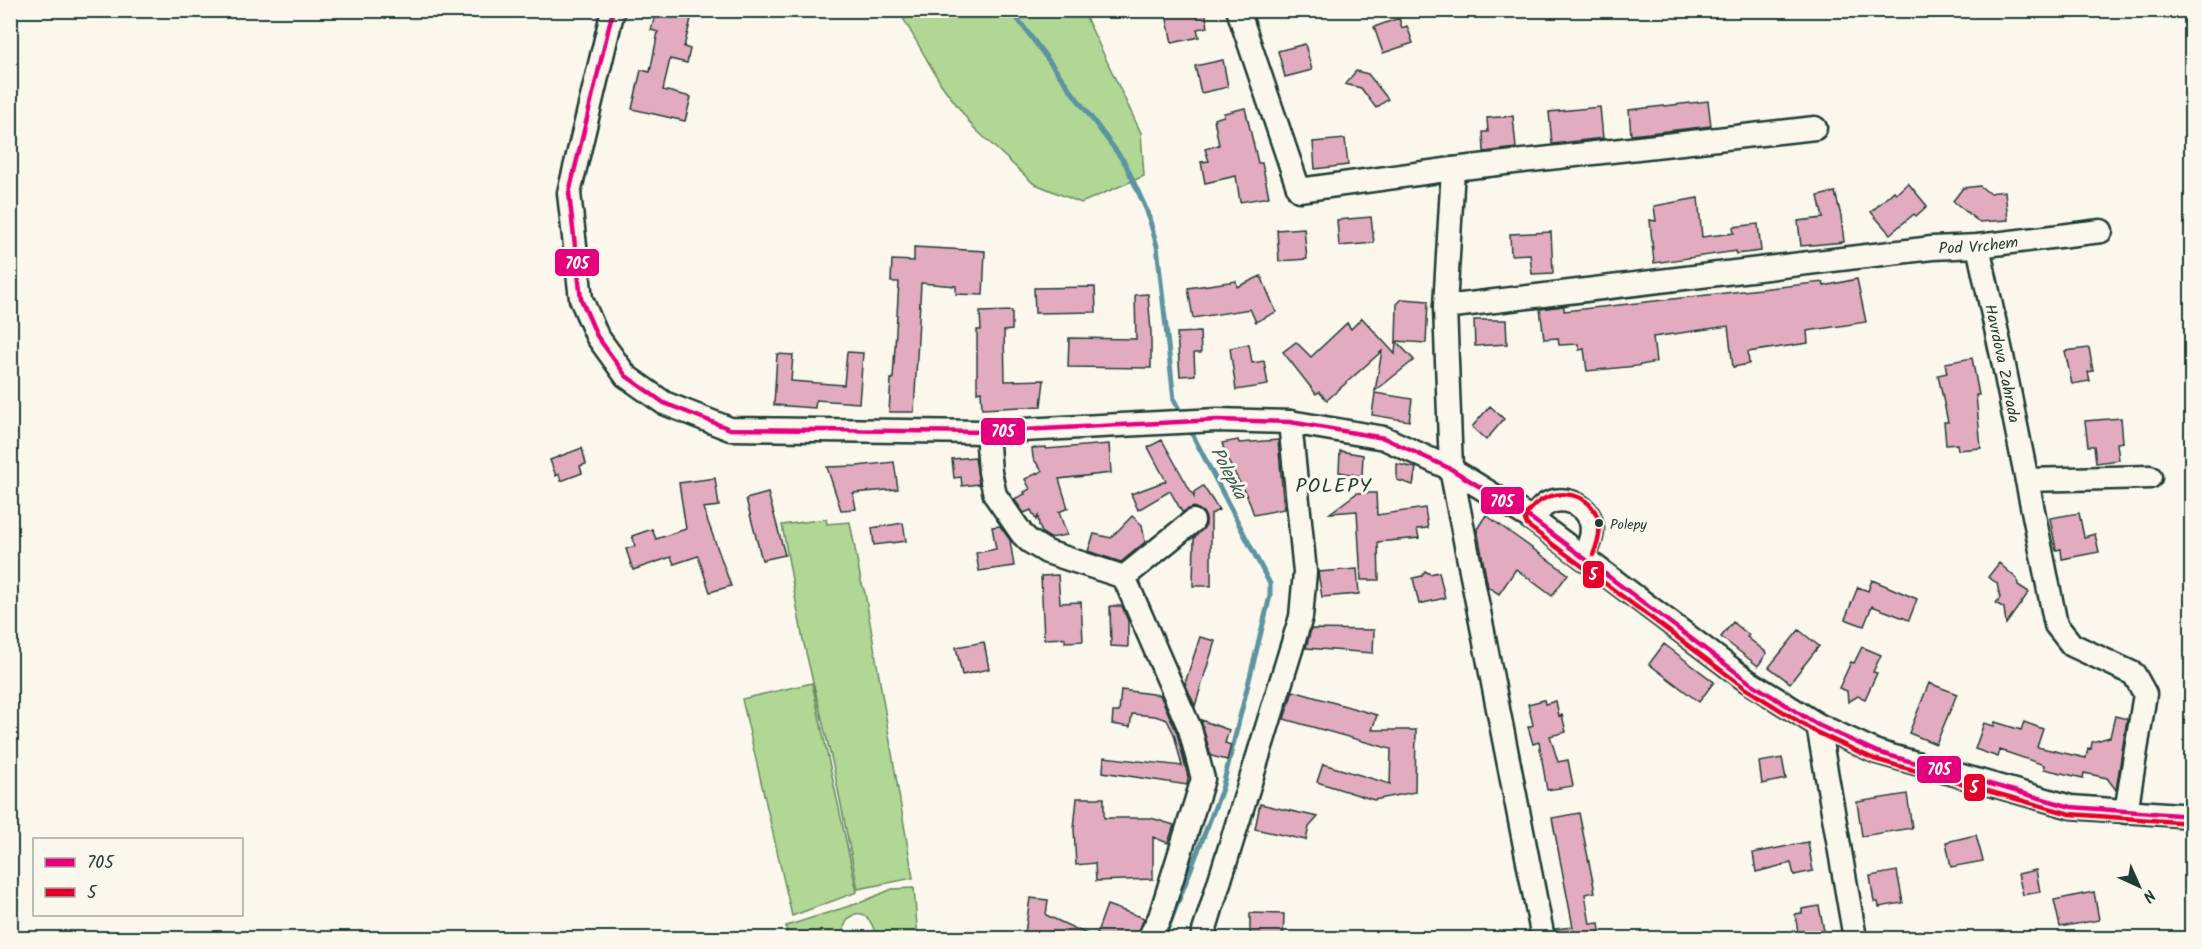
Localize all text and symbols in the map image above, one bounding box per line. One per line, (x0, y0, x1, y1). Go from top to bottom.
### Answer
street label: Pod Vrchem (1938, 230, 2020, 262)
line badge: 705 (554, 248, 600, 277)
text: 705 (565, 252, 591, 277)
street label: Havrdova Zahrada (1977, 302, 2026, 425)
line badge: 705 (980, 417, 1026, 446)
text: 705 (991, 420, 1017, 445)
water label: Polepka (1202, 442, 1254, 507)
district label: POLEPY (1295, 471, 1373, 503)
line badge: 705 (1480, 486, 1525, 515)
text: 705 (1490, 490, 1516, 515)
place label: Polepy (1610, 514, 1647, 536)
marker: Polepy (1593, 517, 1605, 529)
line badge: 5 (1582, 560, 1605, 589)
text: 5 (1588, 563, 1599, 588)
line badge: 705 (1916, 755, 1962, 784)
text: 705 (1927, 758, 1953, 783)
line badge: 5 (1963, 773, 1986, 802)
text: 5 (1969, 776, 1980, 801)
legend (33, 838, 243, 916)
text: 705 (87, 849, 115, 878)
north arrow (2109, 856, 2169, 916)
text: 5 (87, 879, 98, 908)
text: N (2136, 883, 2161, 908)

